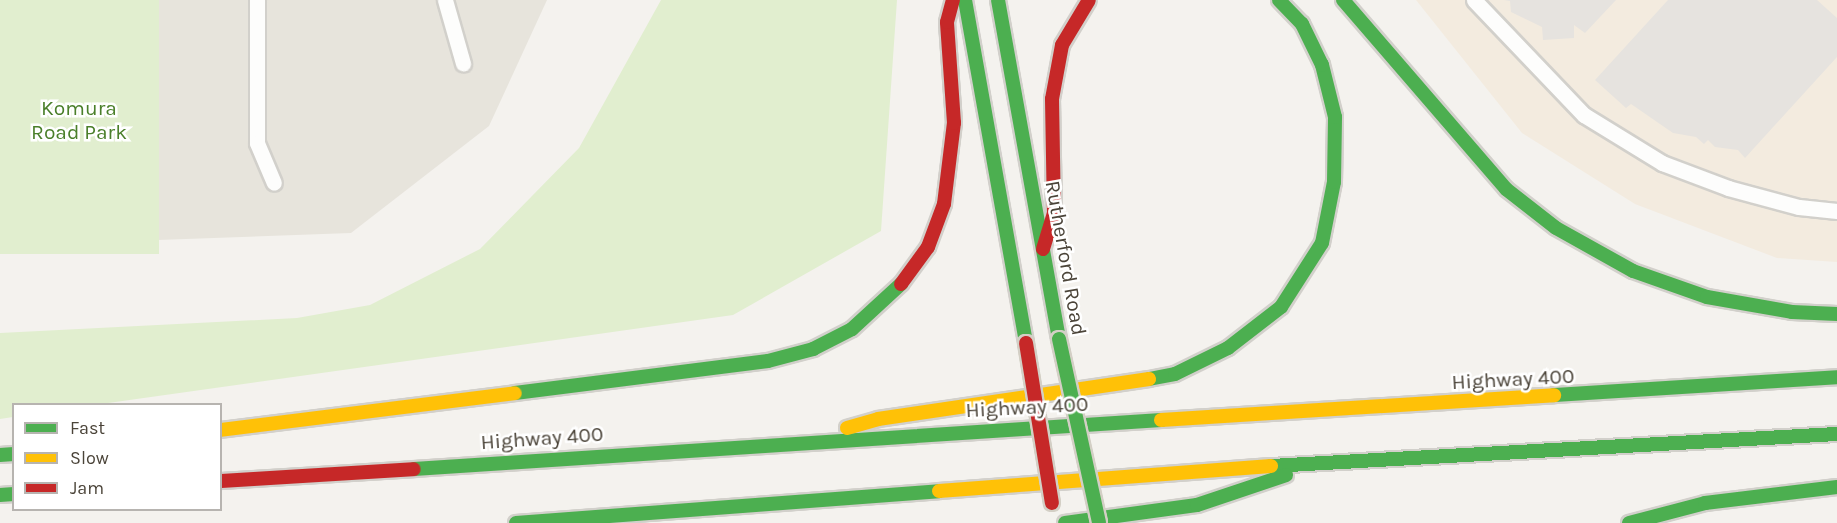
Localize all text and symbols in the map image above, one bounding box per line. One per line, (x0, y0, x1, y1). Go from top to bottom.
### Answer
park label: Komura Road Park (31, 95, 127, 145)
street label: Rutherford Road (1040, 179, 1092, 337)
street label: Highway 400 (1451, 363, 1575, 395)
street label: Highway 400 (965, 391, 1089, 423)
legend (12, 403, 222, 511)
text: Fast (70, 417, 105, 439)
street label: Highway 400 (480, 421, 604, 455)
text: Slow (70, 447, 109, 469)
text: Jam (70, 477, 104, 499)

